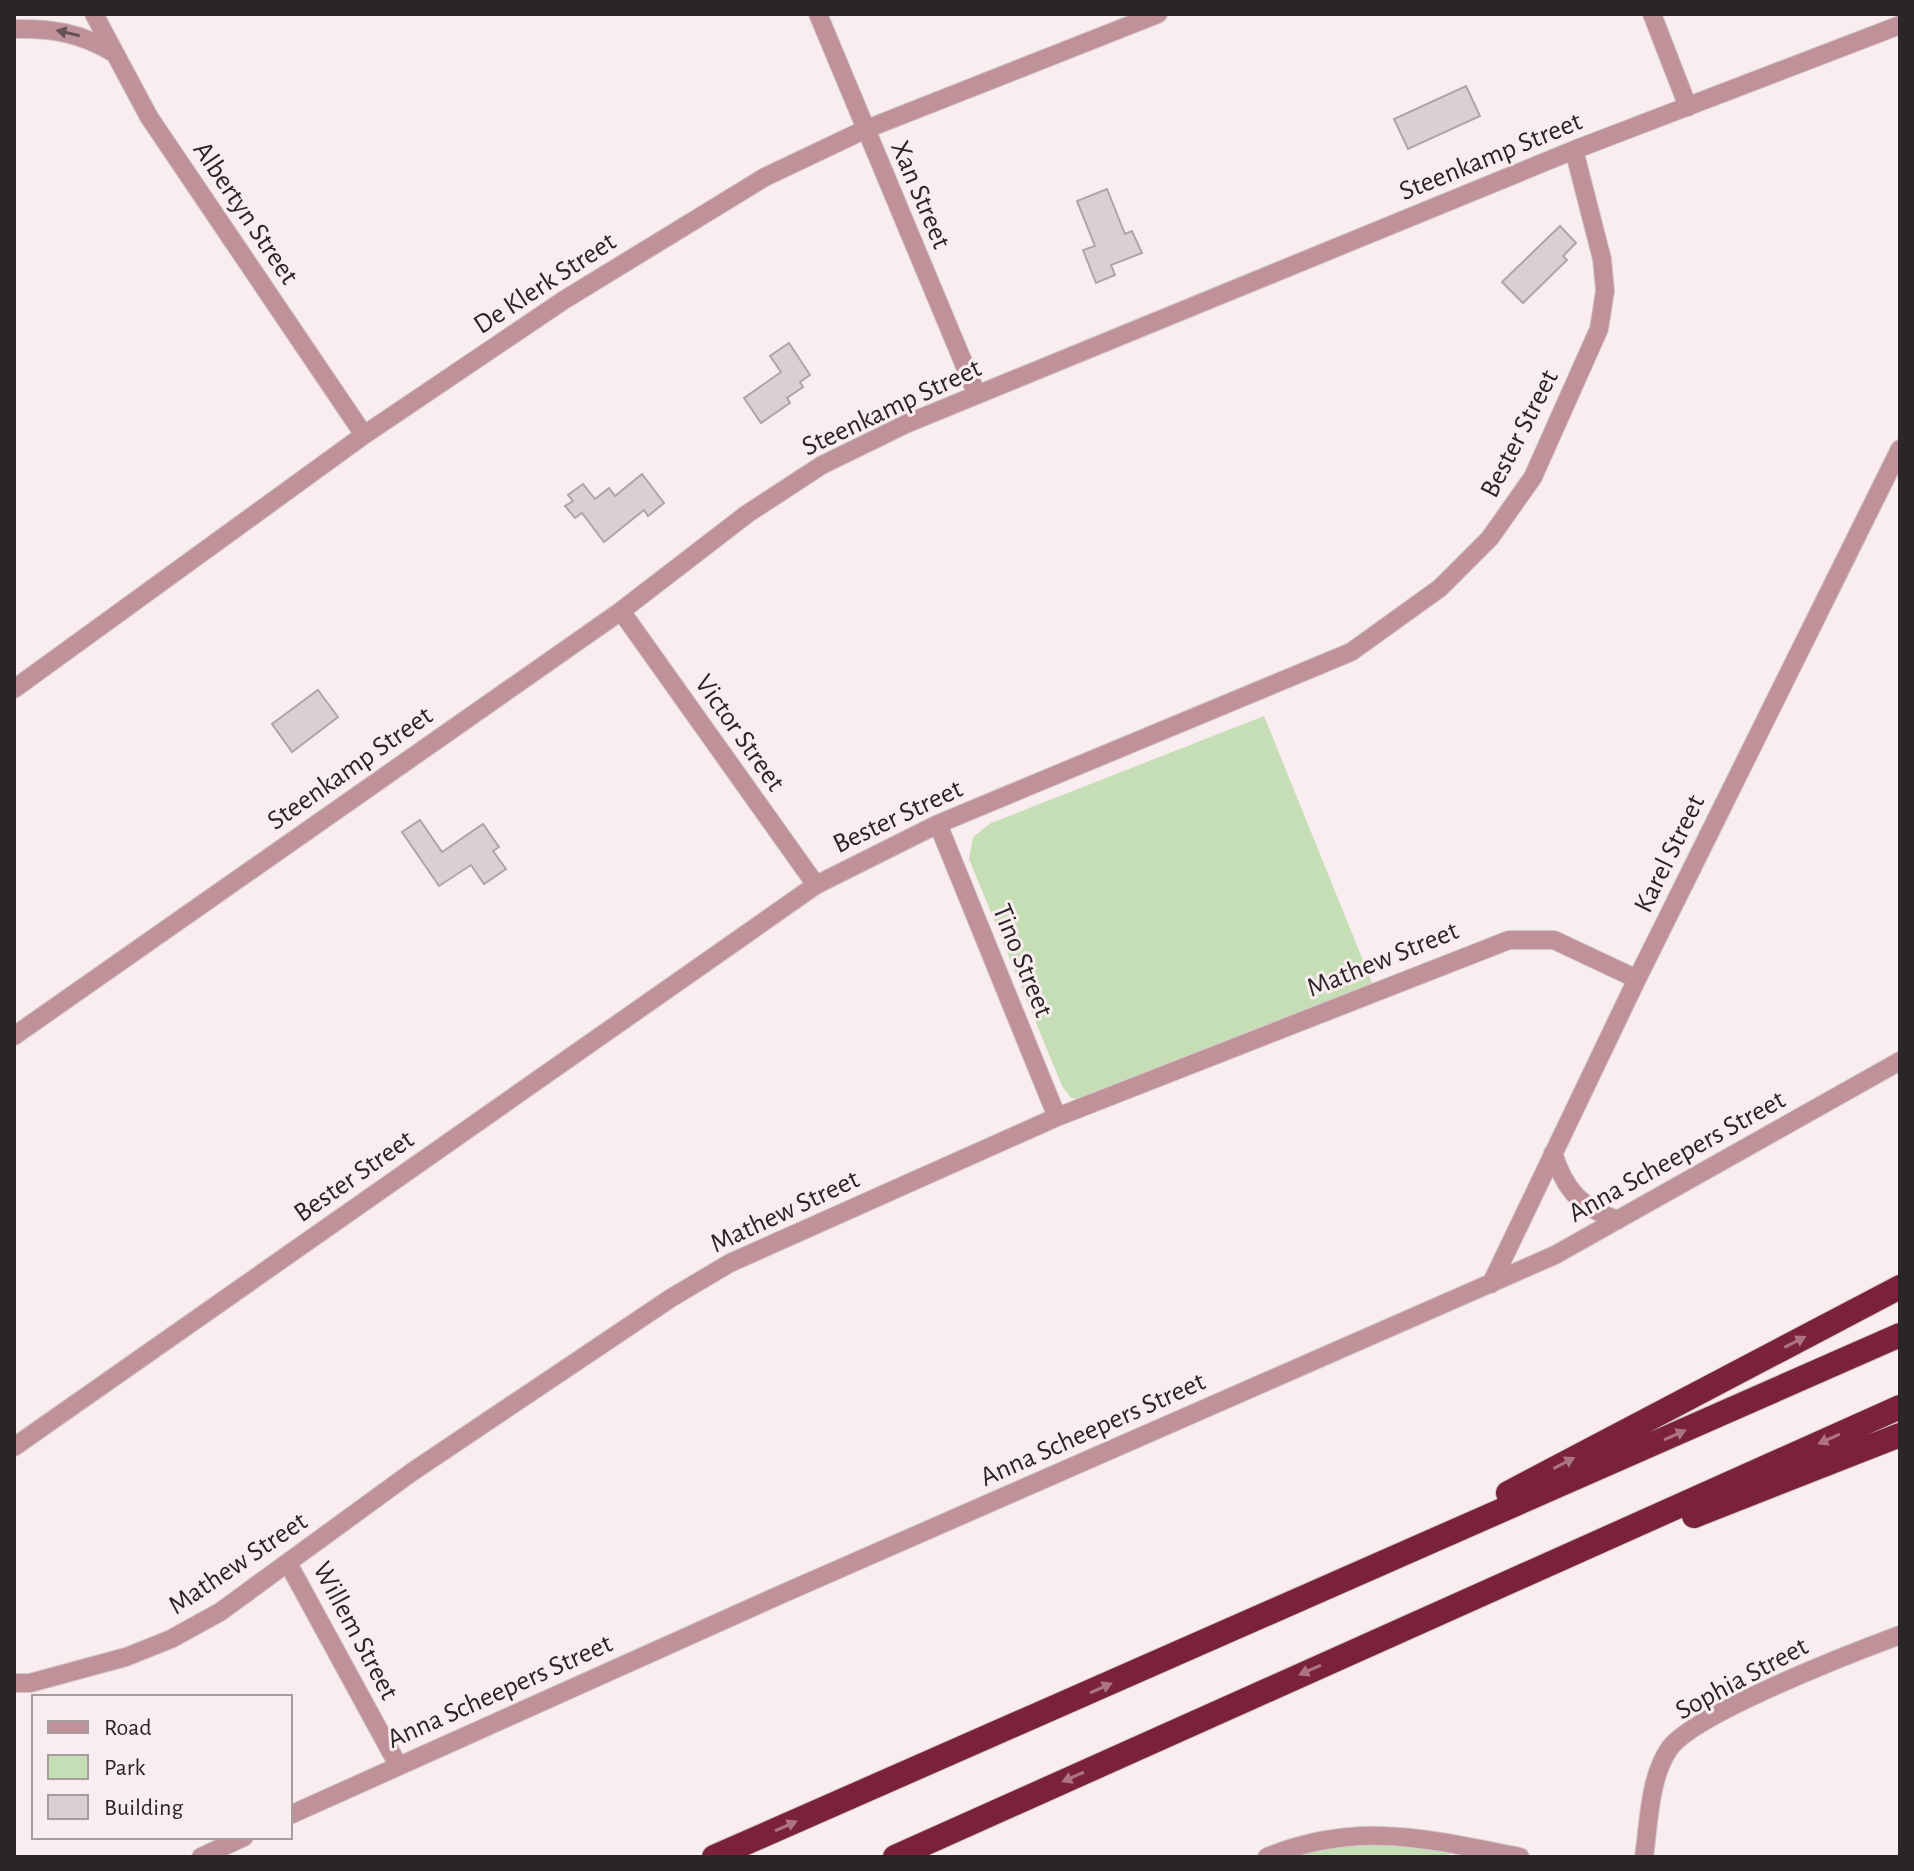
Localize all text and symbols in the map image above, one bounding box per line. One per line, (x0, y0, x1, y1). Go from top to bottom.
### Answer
one-way arrow (55, 26, 80, 39)
street label: Steenkamp Street (1396, 108, 1586, 206)
street label: Albertyn Street (188, 137, 303, 290)
street label: Xan Street (885, 137, 955, 253)
street label: De Klerk Street (469, 227, 621, 340)
street label: Steenkamp Street (798, 354, 986, 462)
street label: Bester Street (1476, 366, 1564, 502)
street label: Victor Street (689, 670, 790, 796)
street label: Steenkamp Street (263, 701, 438, 836)
street label: Bester Street (829, 775, 967, 859)
street label: Karel Street (1629, 791, 1710, 917)
street label: Tino Street (987, 900, 1057, 1021)
street label: Mathew Street (1303, 917, 1462, 1003)
street label: Anna Scheepers Street (1564, 1086, 1790, 1228)
street label: Bester Street (289, 1125, 419, 1228)
street label: Mathew Street (706, 1165, 864, 1258)
one-way arrow (1783, 1336, 1806, 1349)
street label: Anna Scheepers Street (976, 1368, 1210, 1492)
one-way arrow (1663, 1428, 1687, 1442)
one-way arrow (1817, 1432, 1841, 1445)
one-way arrow (1553, 1456, 1576, 1470)
street label: Mathew Street (164, 1507, 313, 1620)
street label: Willem Street (307, 1558, 403, 1704)
street label: Anna Scheepers Street (383, 1630, 617, 1754)
street label: Sophia Street (1671, 1632, 1813, 1725)
one-way arrow (1298, 1663, 1322, 1677)
one-way arrow (1089, 1681, 1113, 1695)
legend (32, 1695, 292, 1839)
text: Road (104, 1716, 152, 1740)
text: Park (104, 1756, 145, 1780)
one-way arrow (1061, 1770, 1085, 1784)
text: Building (104, 1796, 183, 1820)
one-way arrow (774, 1819, 798, 1832)

